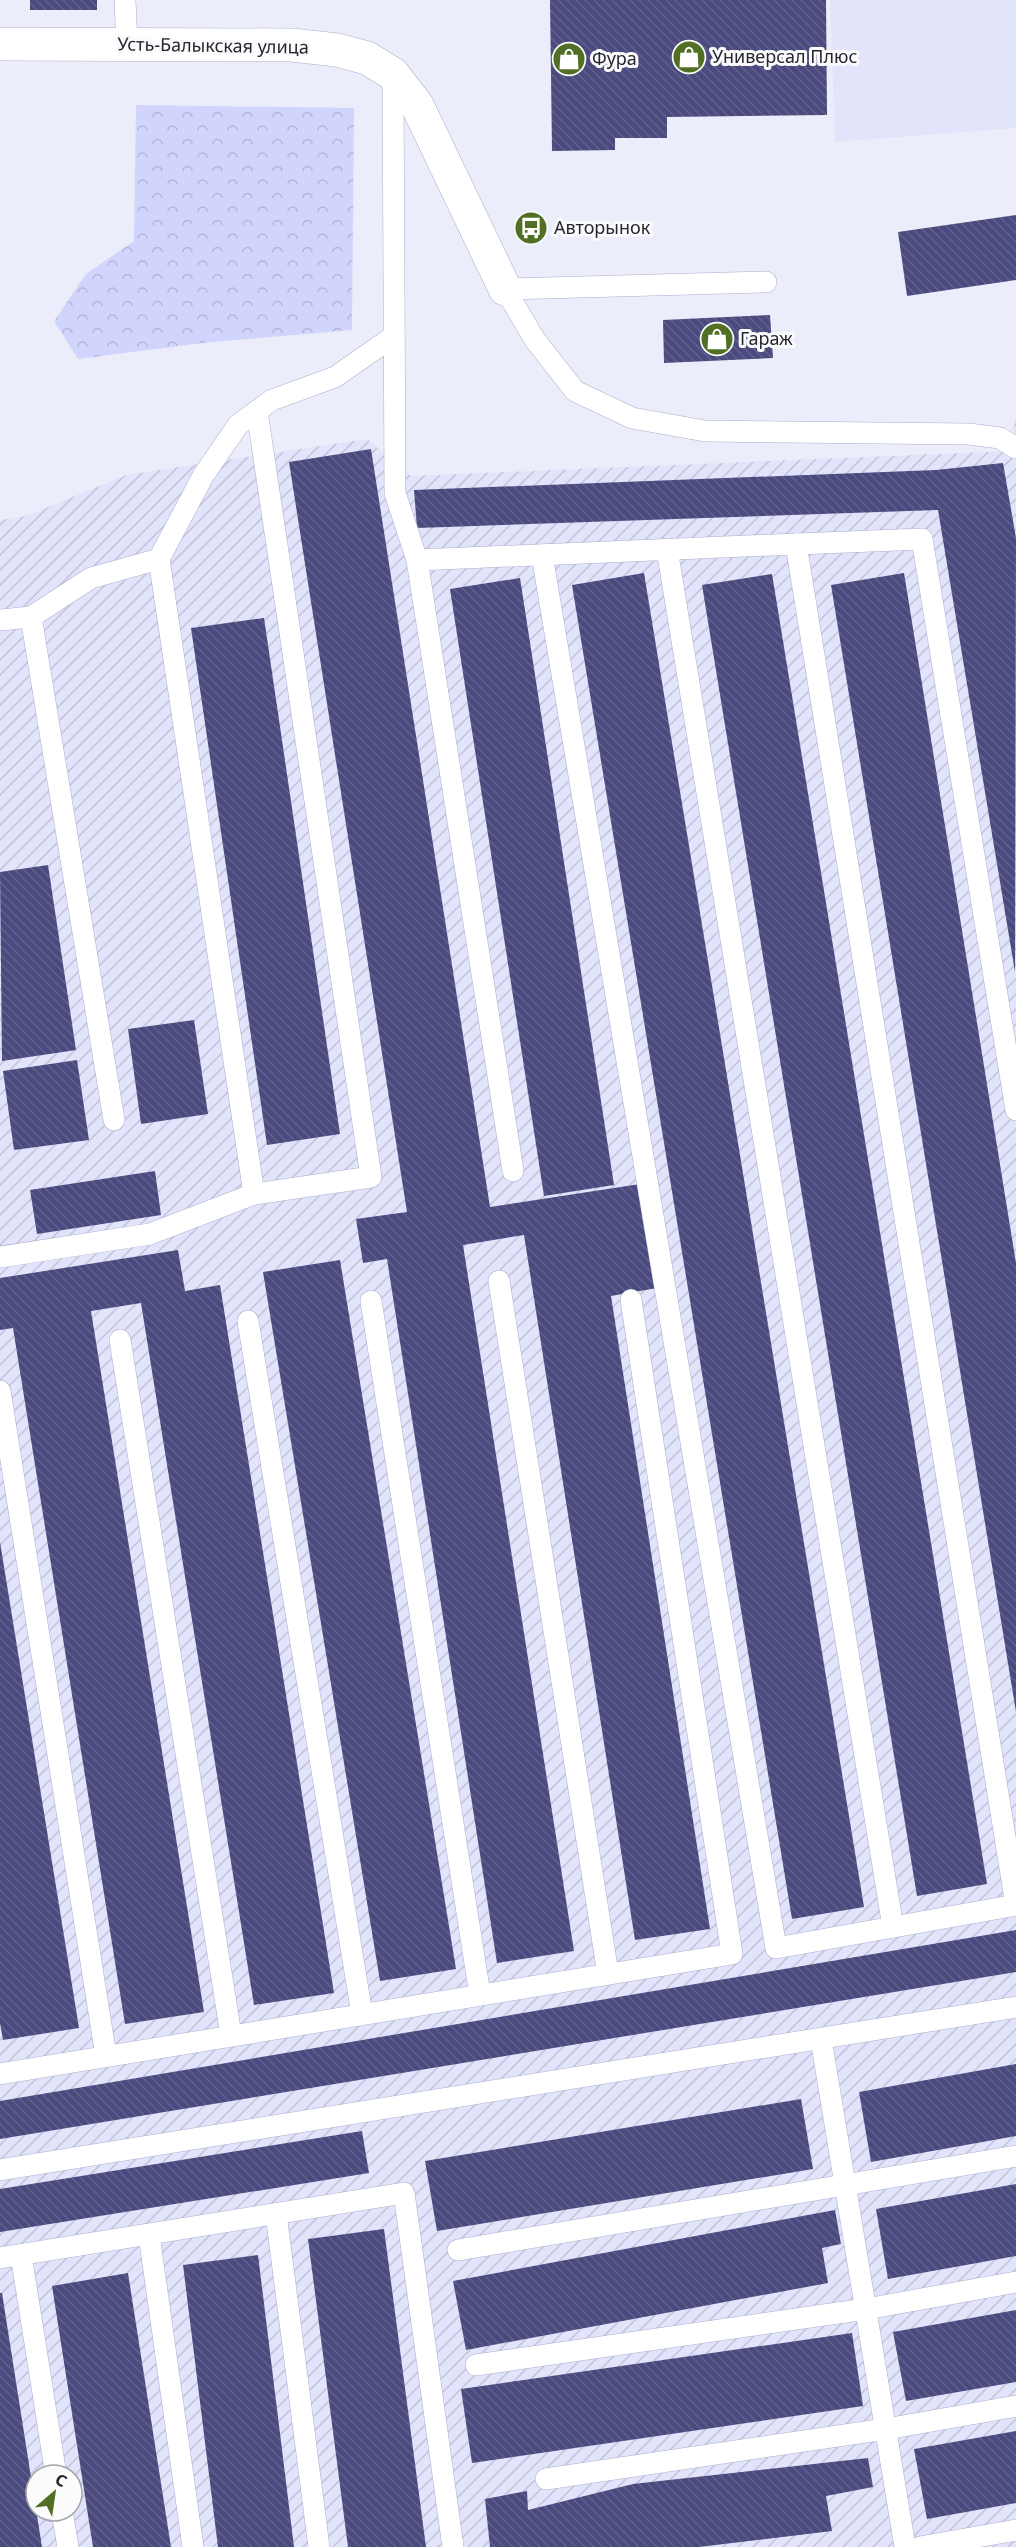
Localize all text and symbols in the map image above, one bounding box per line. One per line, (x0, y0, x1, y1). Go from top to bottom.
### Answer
street label: Усть-Балыкская улица (117, 31, 309, 59)
shop icon: Универсал Плюс (671, 39, 707, 75)
shop icon: Фура (551, 41, 587, 77)
place label: Универсал Плюс (712, 44, 857, 68)
place label: Фура (592, 46, 637, 70)
bus stop icon: Авторынок (513, 210, 549, 246)
place label: Авторынок (554, 215, 651, 239)
shop icon: Гараж (699, 321, 735, 357)
place label: Гараж (740, 326, 793, 350)
north arrow (24, 2463, 84, 2523)
text: С (51, 2468, 71, 2492)

